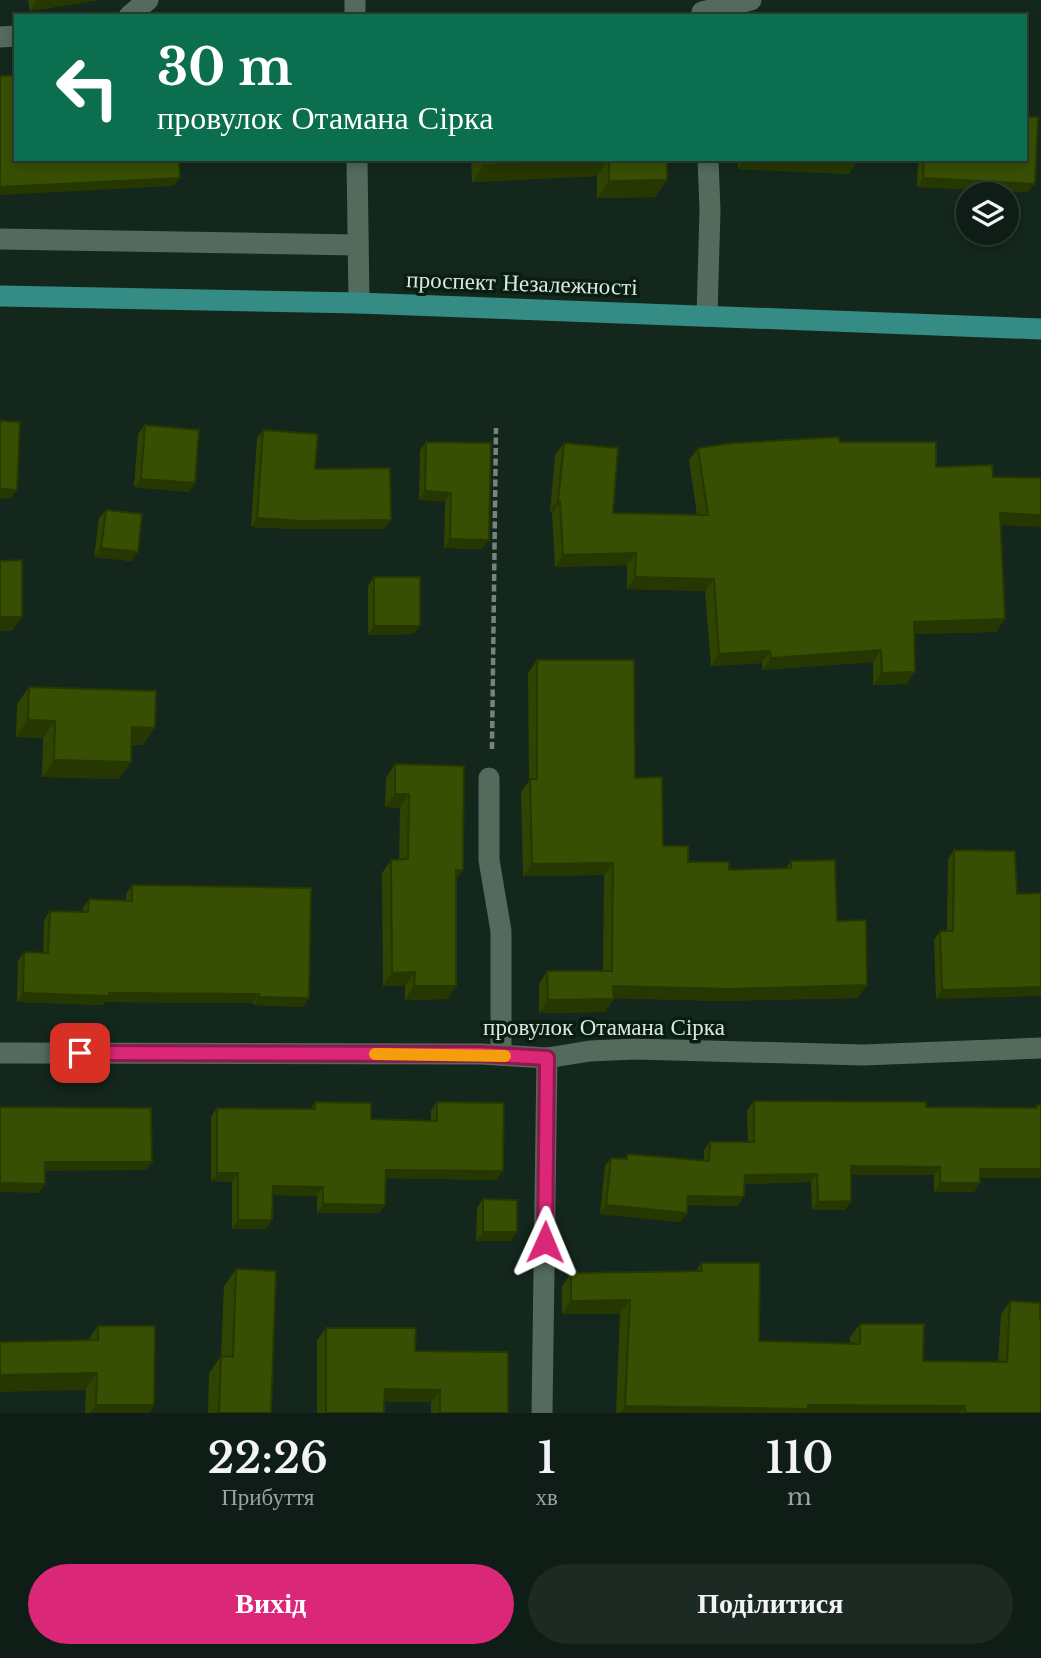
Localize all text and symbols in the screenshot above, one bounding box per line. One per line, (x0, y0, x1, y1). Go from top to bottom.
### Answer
text: 30 m (157, 37, 292, 98)
icon: left (42, 42, 133, 133)
text: провулок Отамана Сірка (157, 98, 493, 138)
map controls (956, 182, 1019, 245)
button: layers (956, 182, 1019, 245)
street label: проспект Незалежності (406, 265, 638, 301)
street label: провулок Отамана Сірка (483, 1013, 725, 1041)
pin (50, 1023, 110, 1083)
icon: arrive (61, 1034, 99, 1072)
position arrow (508, 1205, 582, 1279)
text: 22:26 (208, 1432, 328, 1484)
text: 1 (537, 1432, 556, 1484)
text: 110 (765, 1432, 833, 1484)
text: Прибуття (221, 1483, 314, 1511)
text: хв (536, 1483, 558, 1511)
text: m (787, 1483, 812, 1511)
button: Вихід (28, 1564, 514, 1644)
button: Поділитися (528, 1564, 1013, 1644)

